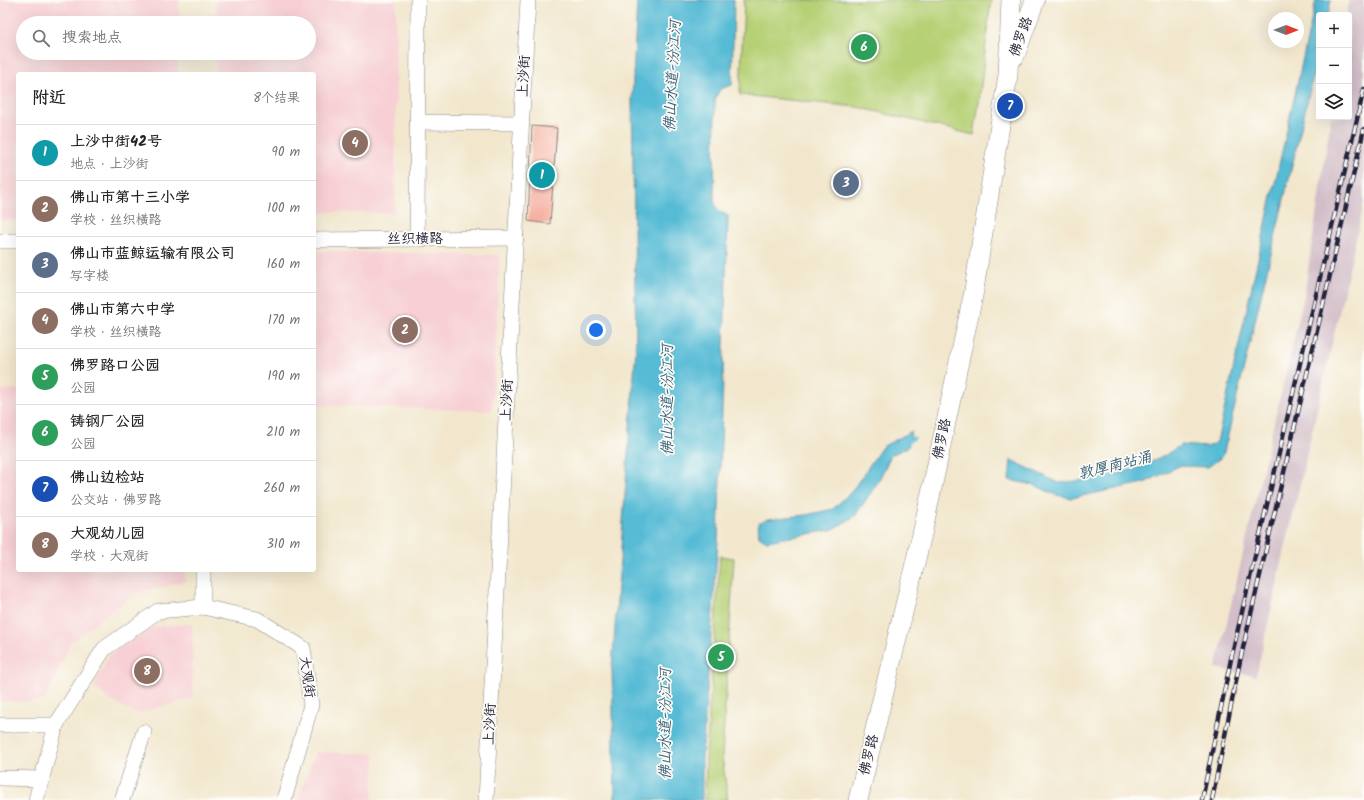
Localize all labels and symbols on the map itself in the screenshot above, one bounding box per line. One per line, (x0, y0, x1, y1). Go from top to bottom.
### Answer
north arrow (1268, 12, 1304, 48)
street label: 佛罗路 (1003, 14, 1039, 60)
water label: 佛山水道-汾江河 (658, 17, 688, 132)
pin: 6 (851, 32, 877, 62)
street label: 上沙街 (512, 54, 536, 98)
pin: 7 (997, 91, 1023, 121)
pin: 4 (342, 128, 368, 158)
pin: 1 (529, 160, 555, 190)
pin: 3 (833, 168, 859, 198)
street label: 丝织横路 (387, 228, 443, 250)
pin: 2 (392, 315, 418, 345)
your location (586, 320, 606, 340)
water label: 佛山水道-汾江河 (656, 341, 680, 456)
street label: 上沙街 (495, 378, 519, 422)
street label: 佛罗路 (927, 416, 957, 462)
water label: 敦厚南站涌 (1076, 445, 1155, 487)
pin: 5 (708, 642, 734, 672)
street label: 大观街 (293, 655, 321, 699)
pin: 8 (134, 656, 160, 686)
water label: 佛山水道-汾江河 (654, 665, 678, 780)
street label: 上沙街 (478, 702, 502, 746)
street label: 佛罗路 (853, 732, 885, 778)

